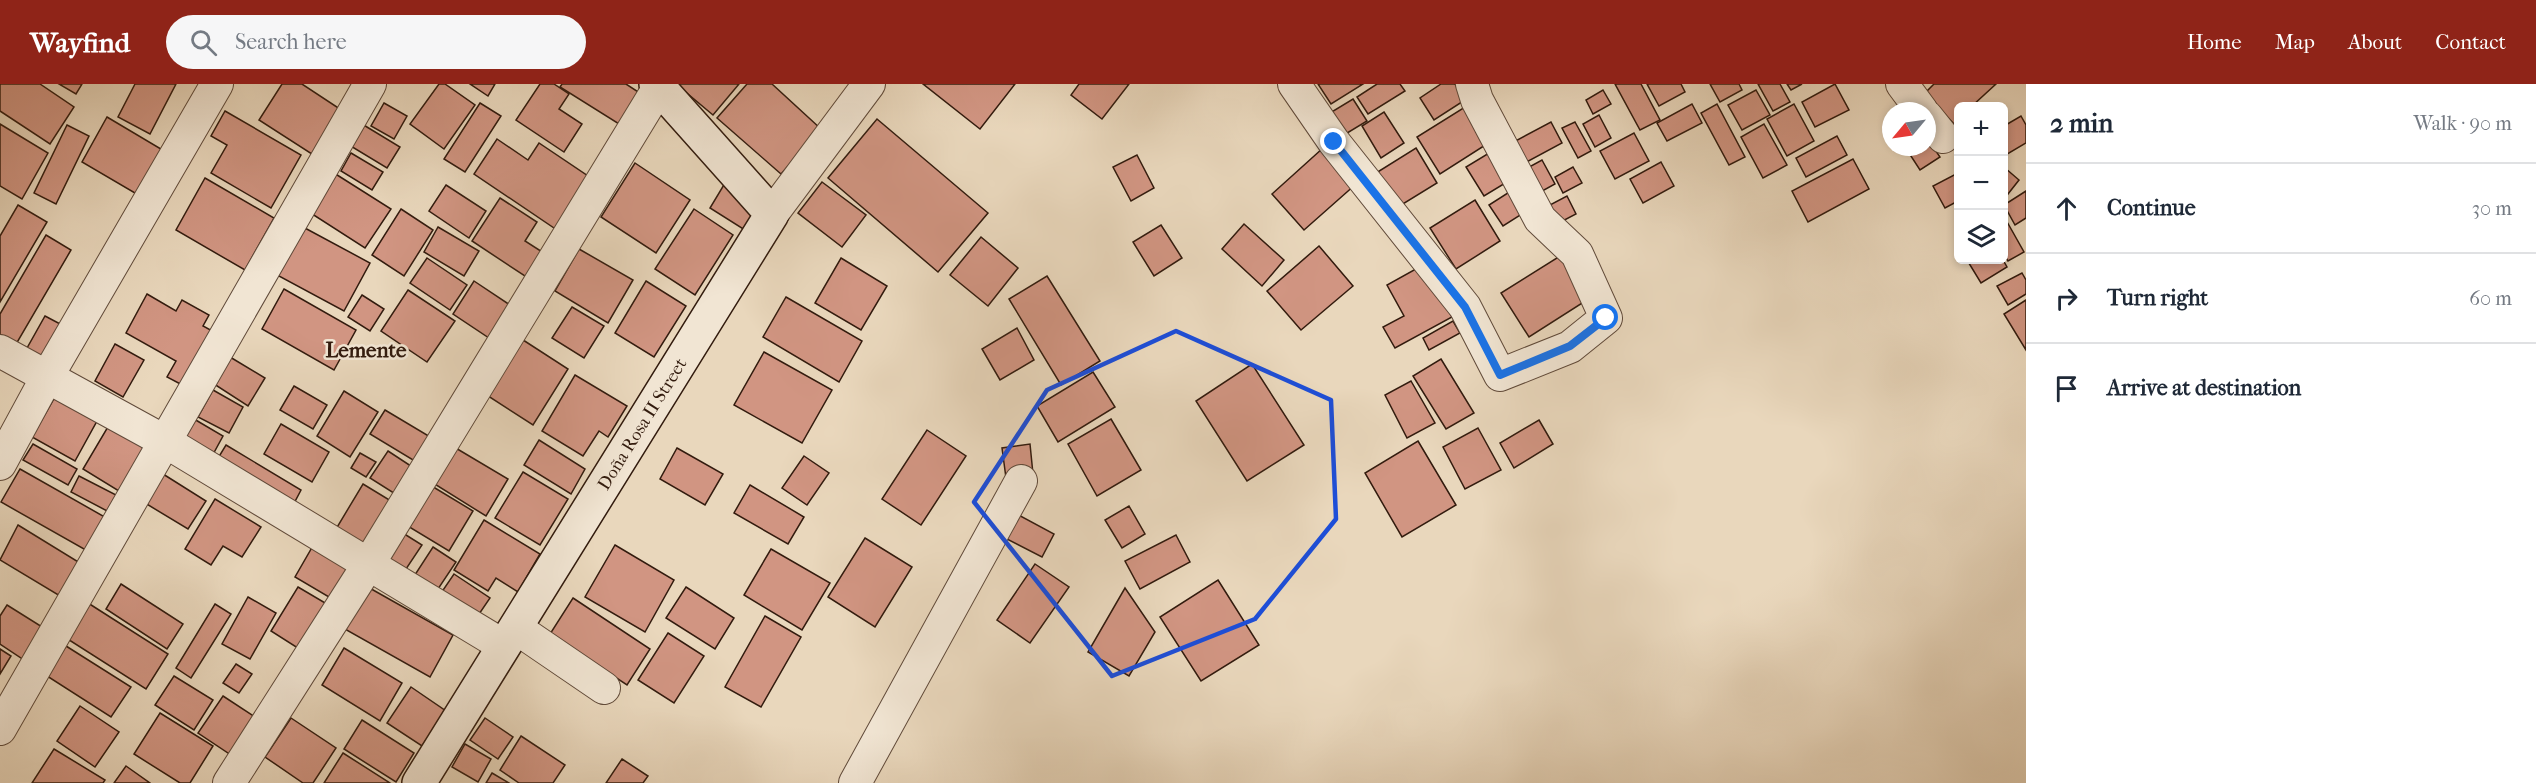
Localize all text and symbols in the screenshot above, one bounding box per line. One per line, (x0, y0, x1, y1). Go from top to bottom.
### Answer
search box (166, 15, 586, 69)
text: Wayfind (30, 26, 130, 59)
icon: search (187, 26, 220, 59)
text: Search here (235, 29, 347, 55)
text: Home (2187, 30, 2242, 54)
text: Map (2275, 30, 2315, 54)
text: About (2348, 30, 2402, 54)
text: Contact (2435, 30, 2506, 54)
north arrow (1882, 102, 1936, 156)
map controls (1954, 102, 2008, 264)
button: + (1954, 102, 2008, 156)
text: 2 min (2050, 108, 2113, 139)
text: Walk · 90 m (2414, 112, 2512, 135)
route end (1320, 128, 1346, 154)
button: − (1954, 156, 2008, 210)
icon: ahead (2050, 192, 2083, 225)
text: Continue (2107, 195, 2196, 221)
text: 30 m (2472, 197, 2512, 220)
button: layers (1954, 210, 2008, 264)
icon: right (2050, 282, 2083, 315)
text: Turn right (2107, 285, 2208, 311)
text: 60 m (2469, 287, 2512, 310)
route start (1592, 304, 1618, 330)
district label: Lemente (326, 338, 407, 362)
street label: Doña Rosa II Street (593, 354, 692, 494)
icon: arrive (2050, 372, 2083, 405)
text: Arrive at destination (2107, 375, 2301, 401)

